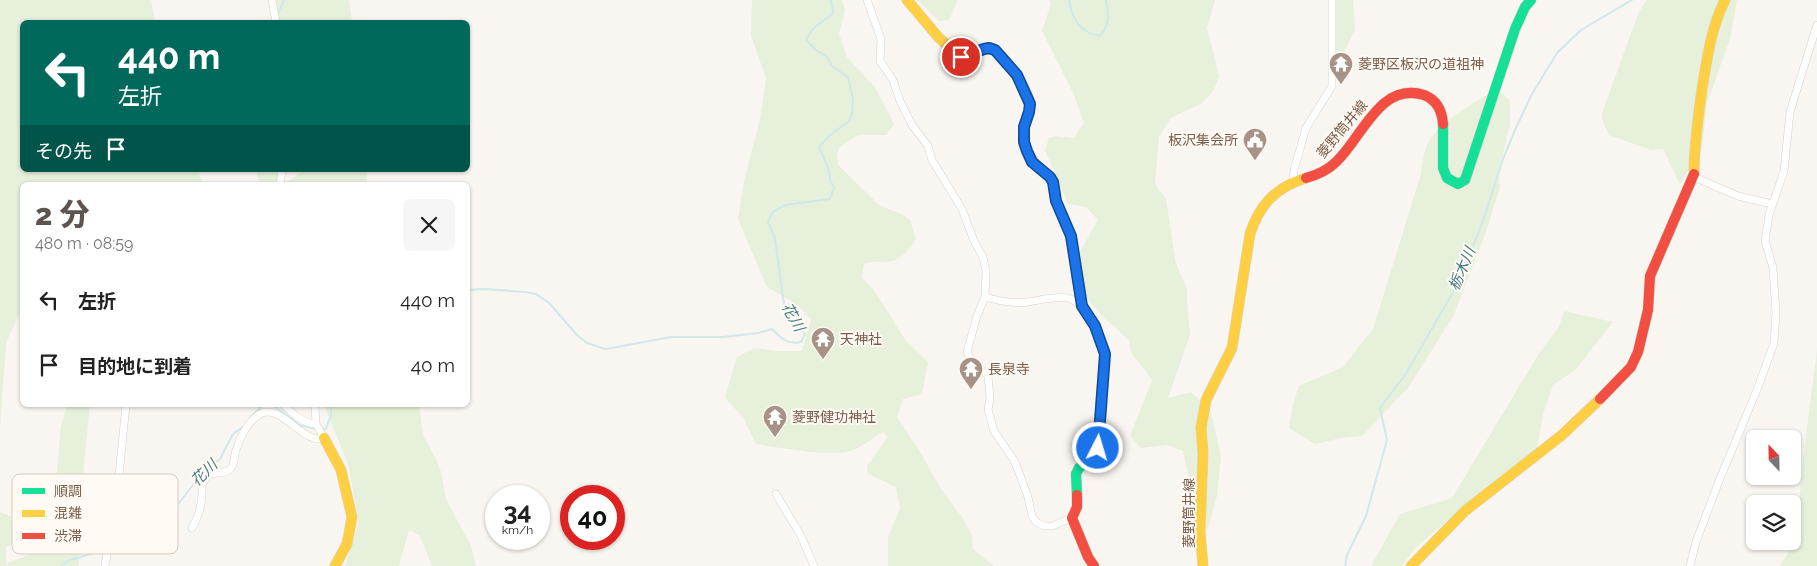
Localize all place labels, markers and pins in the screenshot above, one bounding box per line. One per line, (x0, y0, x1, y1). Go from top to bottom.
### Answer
pin (940, 36, 982, 78)
temple icon: 菱野区板沢の道祖神 (1328, 51, 1354, 85)
place label: 菱野区板沢の道祖神 (1358, 56, 1484, 72)
public building icon: 板沢集会所 (1242, 127, 1268, 161)
place label: 板沢集会所 (1168, 132, 1238, 148)
temple icon: 天神社 (810, 326, 836, 360)
place label: 天神社 (840, 331, 882, 347)
temple icon: 長泉寺 (958, 356, 984, 390)
place label: 長泉寺 (988, 361, 1030, 377)
temple icon: 菱野健功神社 (762, 404, 788, 438)
place label: 菱野健功神社 (792, 409, 876, 425)

